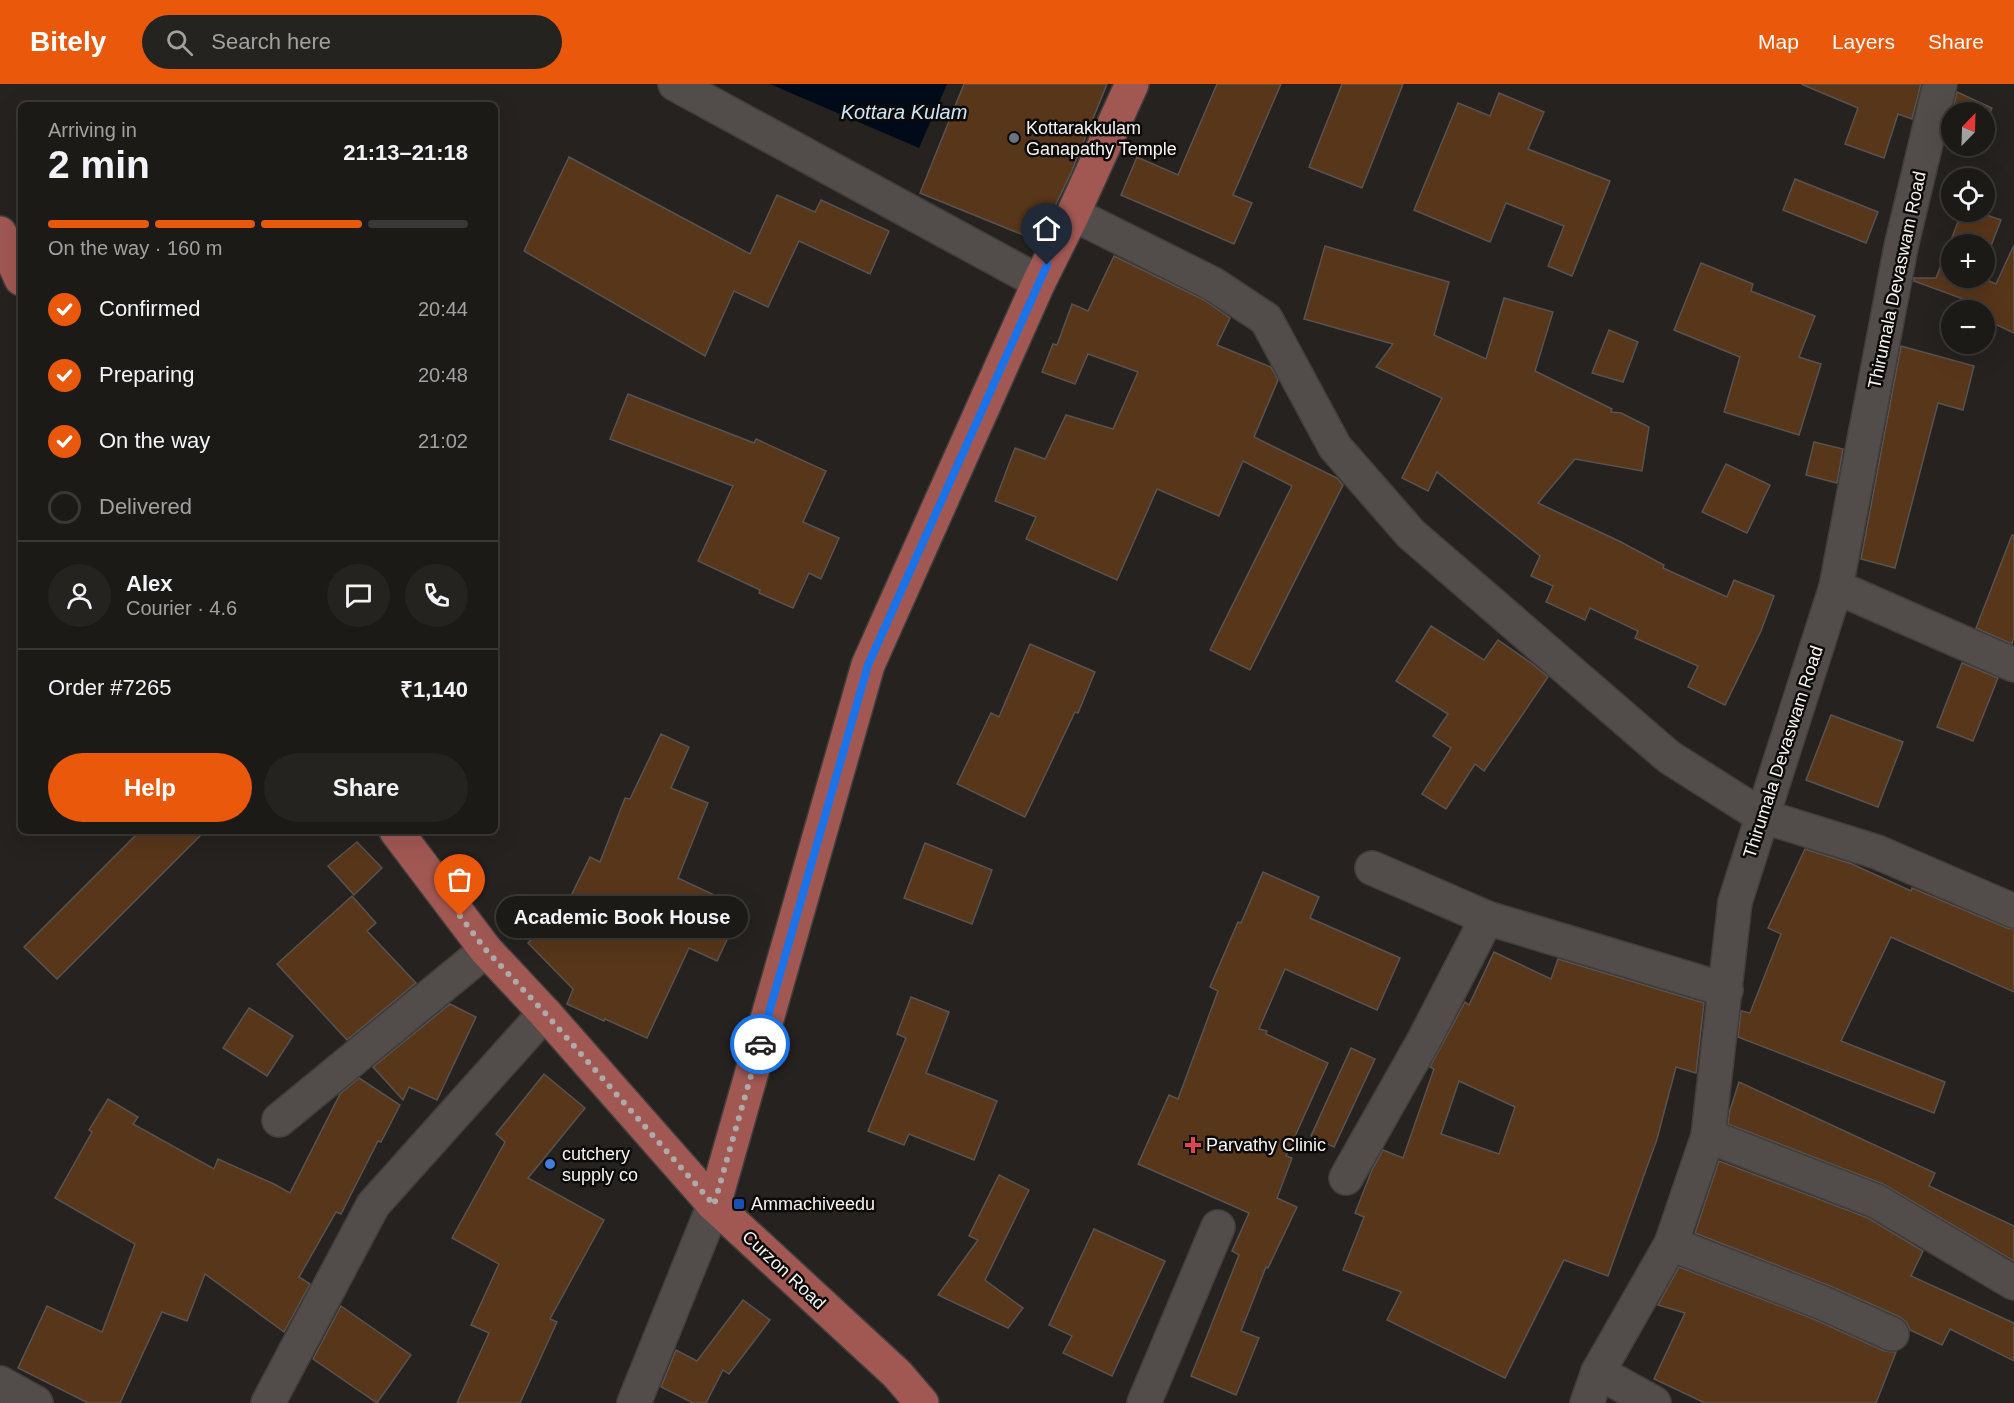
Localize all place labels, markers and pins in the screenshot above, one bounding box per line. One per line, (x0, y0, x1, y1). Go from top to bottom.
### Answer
place label: Kottarakkulam Ganapathy Temple (1026, 118, 1177, 159)
marker: Kottarakkulam Ganapathy Temple (1007, 131, 1021, 145)
pin (1021, 203, 1072, 265)
pin (434, 854, 485, 916)
callout: Academic Book House (496, 895, 748, 937)
place label: Parvathy Clinic (1206, 1135, 1326, 1155)
marker: Parvathy Clinic (1184, 1136, 1202, 1154)
place label: cutchery supply co (562, 1144, 638, 1185)
marker: cutchery supply co (543, 1157, 557, 1171)
place label: Ammachiveedu (751, 1194, 875, 1214)
marker: Ammachiveedu (732, 1197, 746, 1211)

